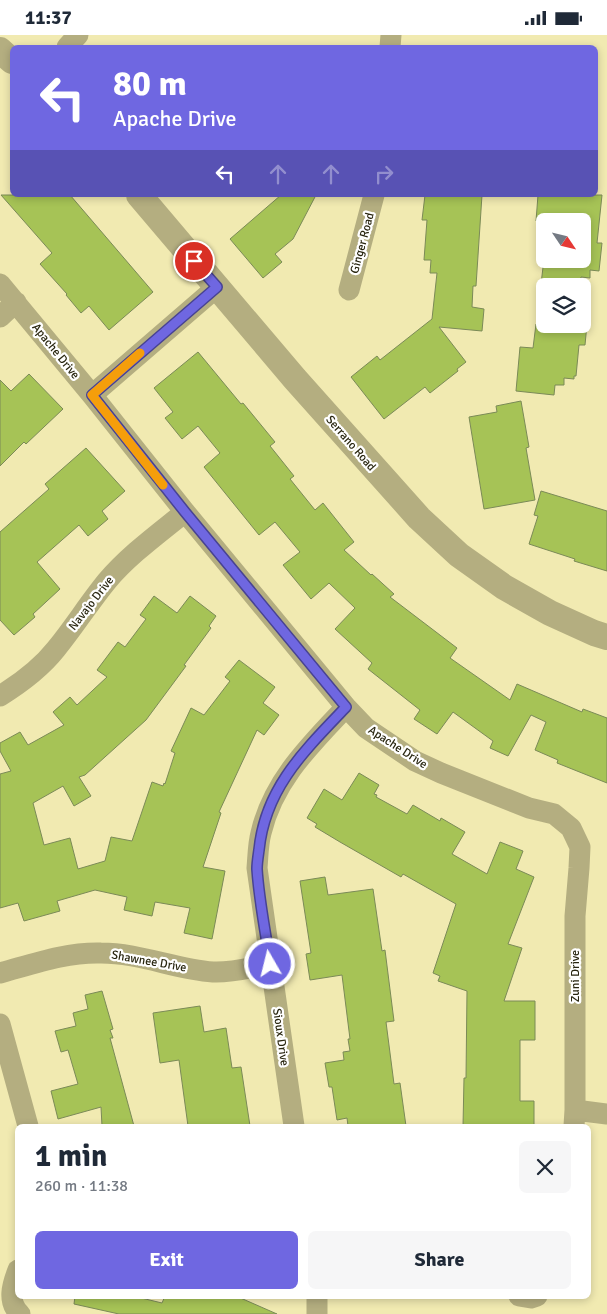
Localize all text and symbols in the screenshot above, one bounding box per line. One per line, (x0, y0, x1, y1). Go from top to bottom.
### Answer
text: 11:37 (25, 6, 72, 30)
text: 80 m (113, 62, 187, 105)
icon: left (30, 65, 95, 130)
text: Apache Drive (113, 105, 237, 132)
icon: left (211, 160, 239, 188)
icon: ahead (264, 160, 292, 188)
icon: ahead (317, 160, 345, 188)
icon: right (370, 160, 398, 188)
street label: Ginger Road (347, 211, 378, 275)
north arrow (536, 213, 591, 267)
map controls (536, 213, 591, 333)
pin (173, 240, 215, 282)
icon: arrive (180, 247, 208, 275)
button: layers (536, 278, 591, 333)
street label: Apache Drive (29, 320, 83, 382)
street label: Serrano Road (322, 413, 379, 474)
street label: Navajo Drive (66, 573, 117, 633)
street label: Apache Drive (365, 723, 430, 772)
position arrow (243, 937, 295, 989)
street label: Shawnee Drive (110, 948, 188, 975)
street label: Zuni Drive (568, 950, 583, 1002)
street label: Sioux Drive (269, 1007, 292, 1067)
text: 1 min (35, 1138, 107, 1175)
button: close (519, 1141, 571, 1193)
text: 260 m · 11:38 (35, 1176, 128, 1196)
button: Exit (35, 1231, 298, 1289)
button: Share (308, 1231, 571, 1289)

